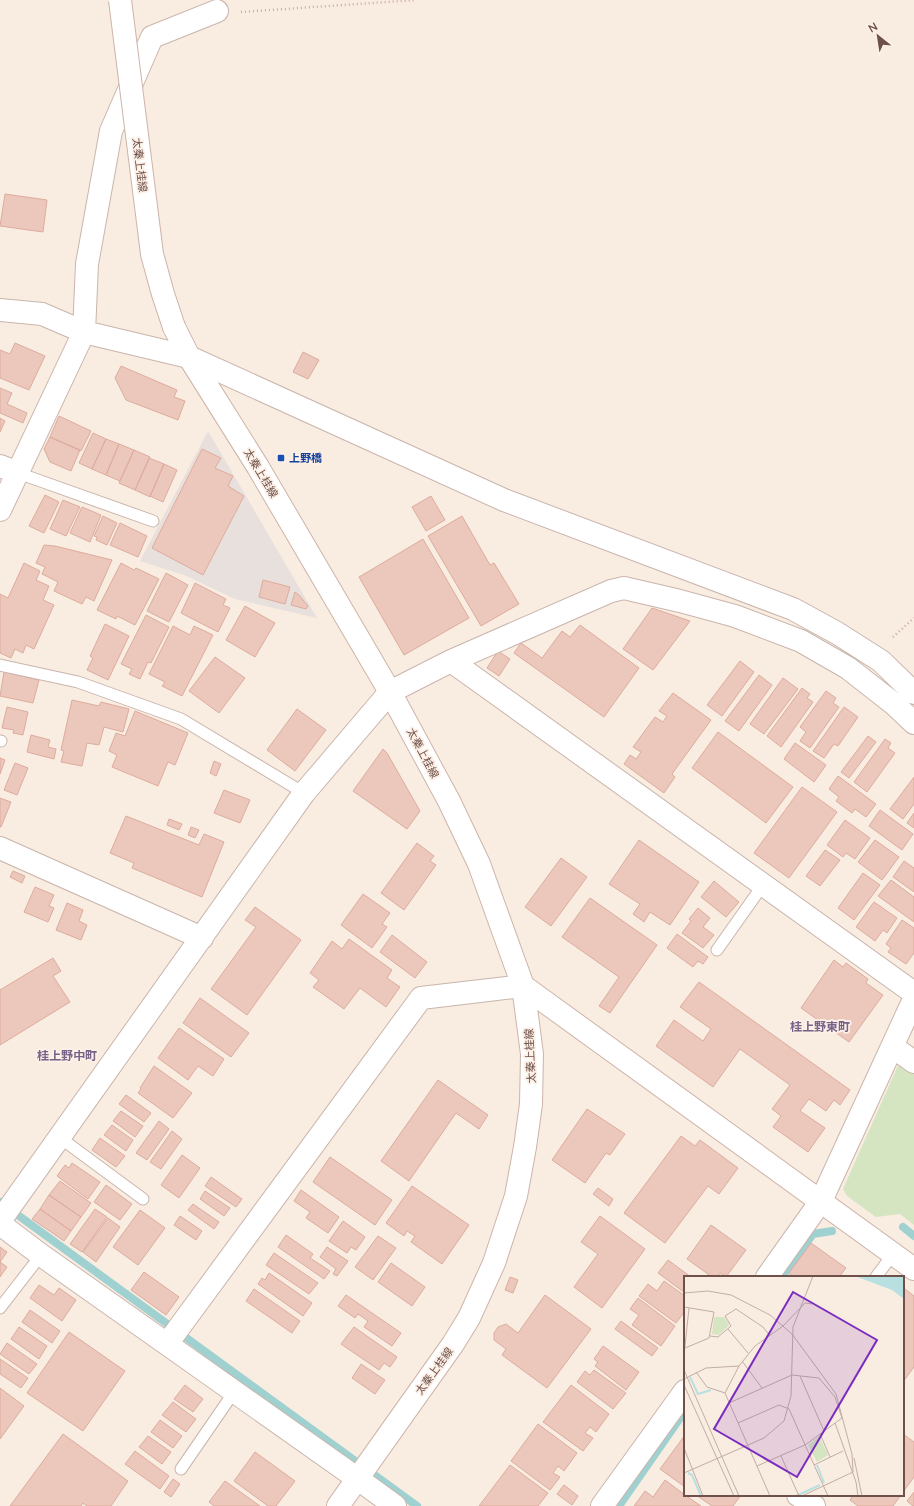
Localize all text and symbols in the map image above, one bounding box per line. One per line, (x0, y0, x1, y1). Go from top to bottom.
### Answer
north arrow (858, 16, 898, 56)
text: N (866, 19, 880, 35)
street label: 太秦上桂線 (131, 137, 150, 193)
street label: 太秦上桂線 (242, 446, 281, 500)
place label: 上野橋 (289, 451, 322, 464)
marker: 上野橋 (276, 453, 286, 463)
street label: 太秦上桂線 (405, 725, 442, 780)
district label: 桂上野東町 (790, 1019, 850, 1034)
street label: 太秦上桂線 (522, 1028, 537, 1084)
district label: 桂上野中町 (37, 1048, 97, 1063)
inset map (684, 1276, 904, 1496)
street label: 太秦上桂線 (412, 1345, 455, 1397)

